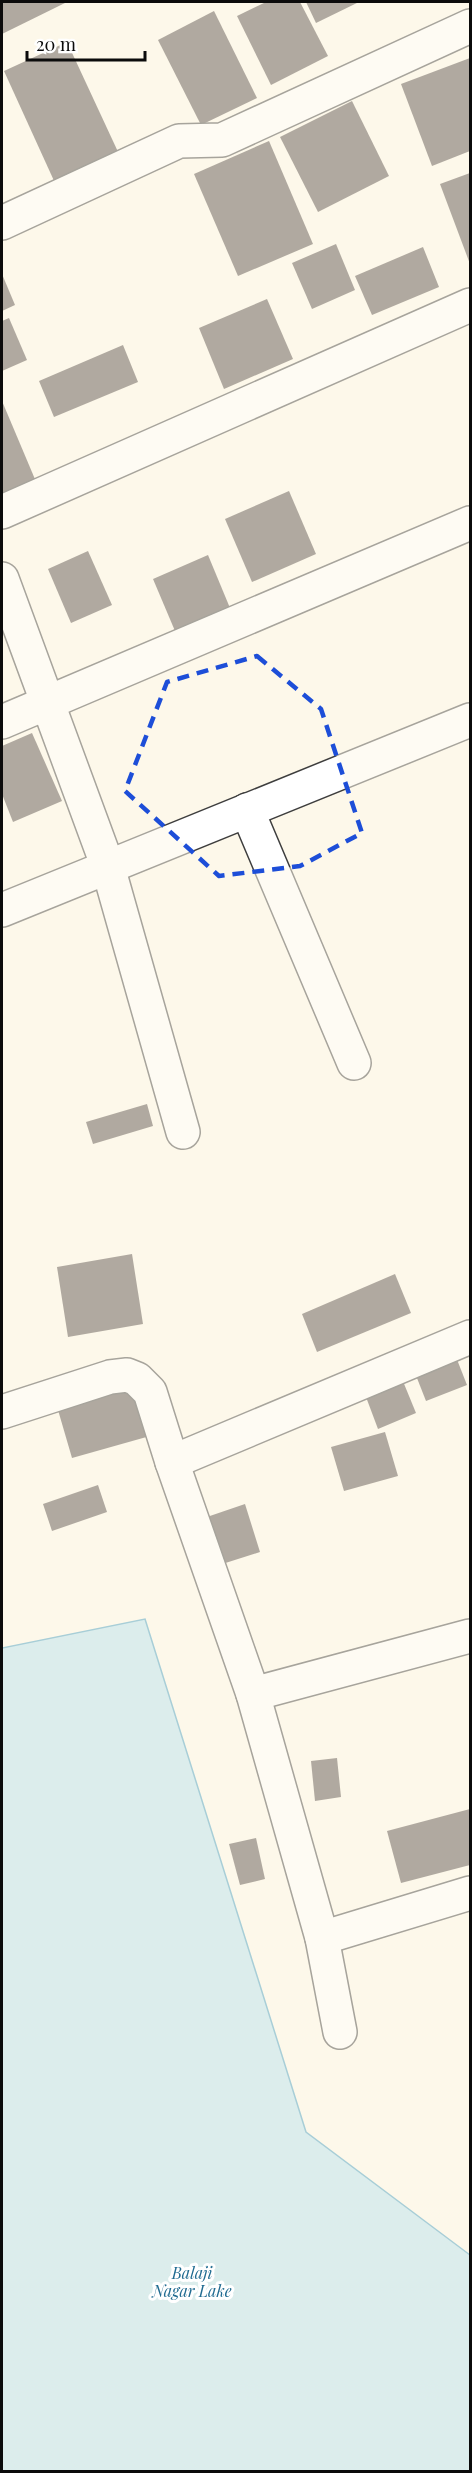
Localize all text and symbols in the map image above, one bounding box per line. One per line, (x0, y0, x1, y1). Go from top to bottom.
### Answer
scale bar (27, 24, 146, 62)
text: 20 m (36, 32, 76, 56)
water label: Balaji Nagar Lake (151, 2262, 232, 2301)

